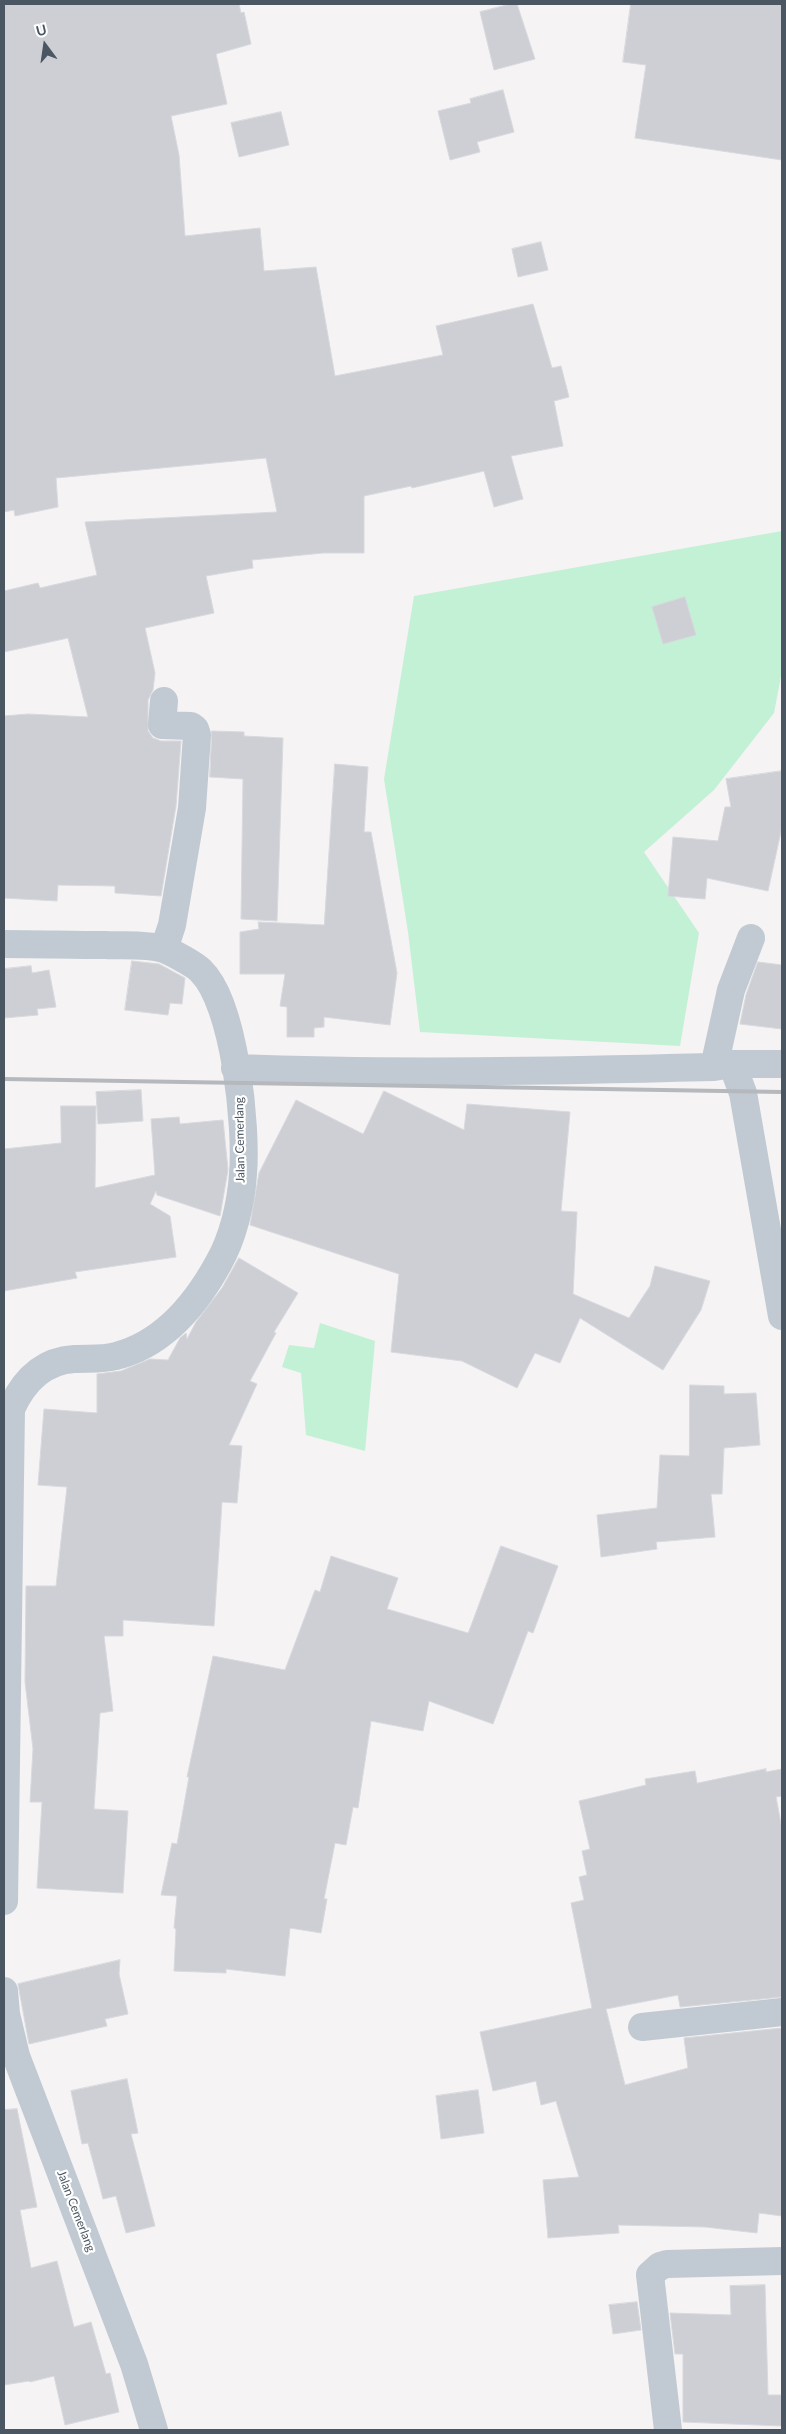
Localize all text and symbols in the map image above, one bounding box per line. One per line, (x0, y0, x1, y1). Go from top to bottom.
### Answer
north arrow (20, 20, 70, 70)
text: U (34, 20, 48, 39)
street label: Jalan Cemerlang (232, 1097, 248, 1183)
street label: Jalan Cemerlang (54, 2168, 98, 2254)

